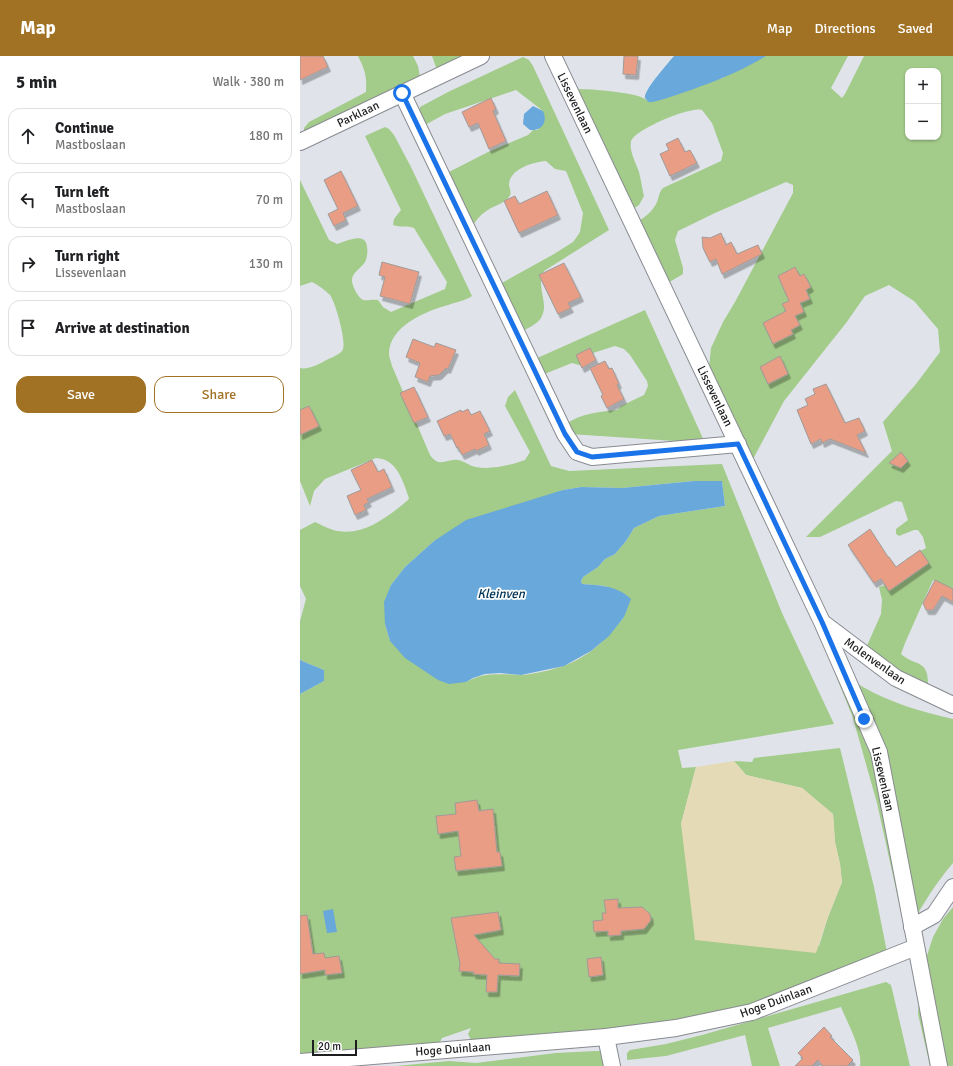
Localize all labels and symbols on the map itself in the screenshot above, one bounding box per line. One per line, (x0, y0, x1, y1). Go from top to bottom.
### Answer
street label: Lissevenlaan (553, 70, 596, 136)
route start (393, 84, 411, 102)
street label: Parklaan (335, 98, 382, 131)
street label: Lissevenlaan (693, 363, 736, 429)
water label: Kleinven (477, 586, 526, 602)
street label: Molenvenlaan (841, 635, 908, 688)
route end (855, 710, 873, 728)
street label: Lissevenlaan (868, 745, 897, 813)
street label: Hoge Duinlaan (738, 981, 814, 1021)
scale bar (312, 1038, 357, 1057)
street label: Hoge Duinlaan (415, 1039, 491, 1060)

